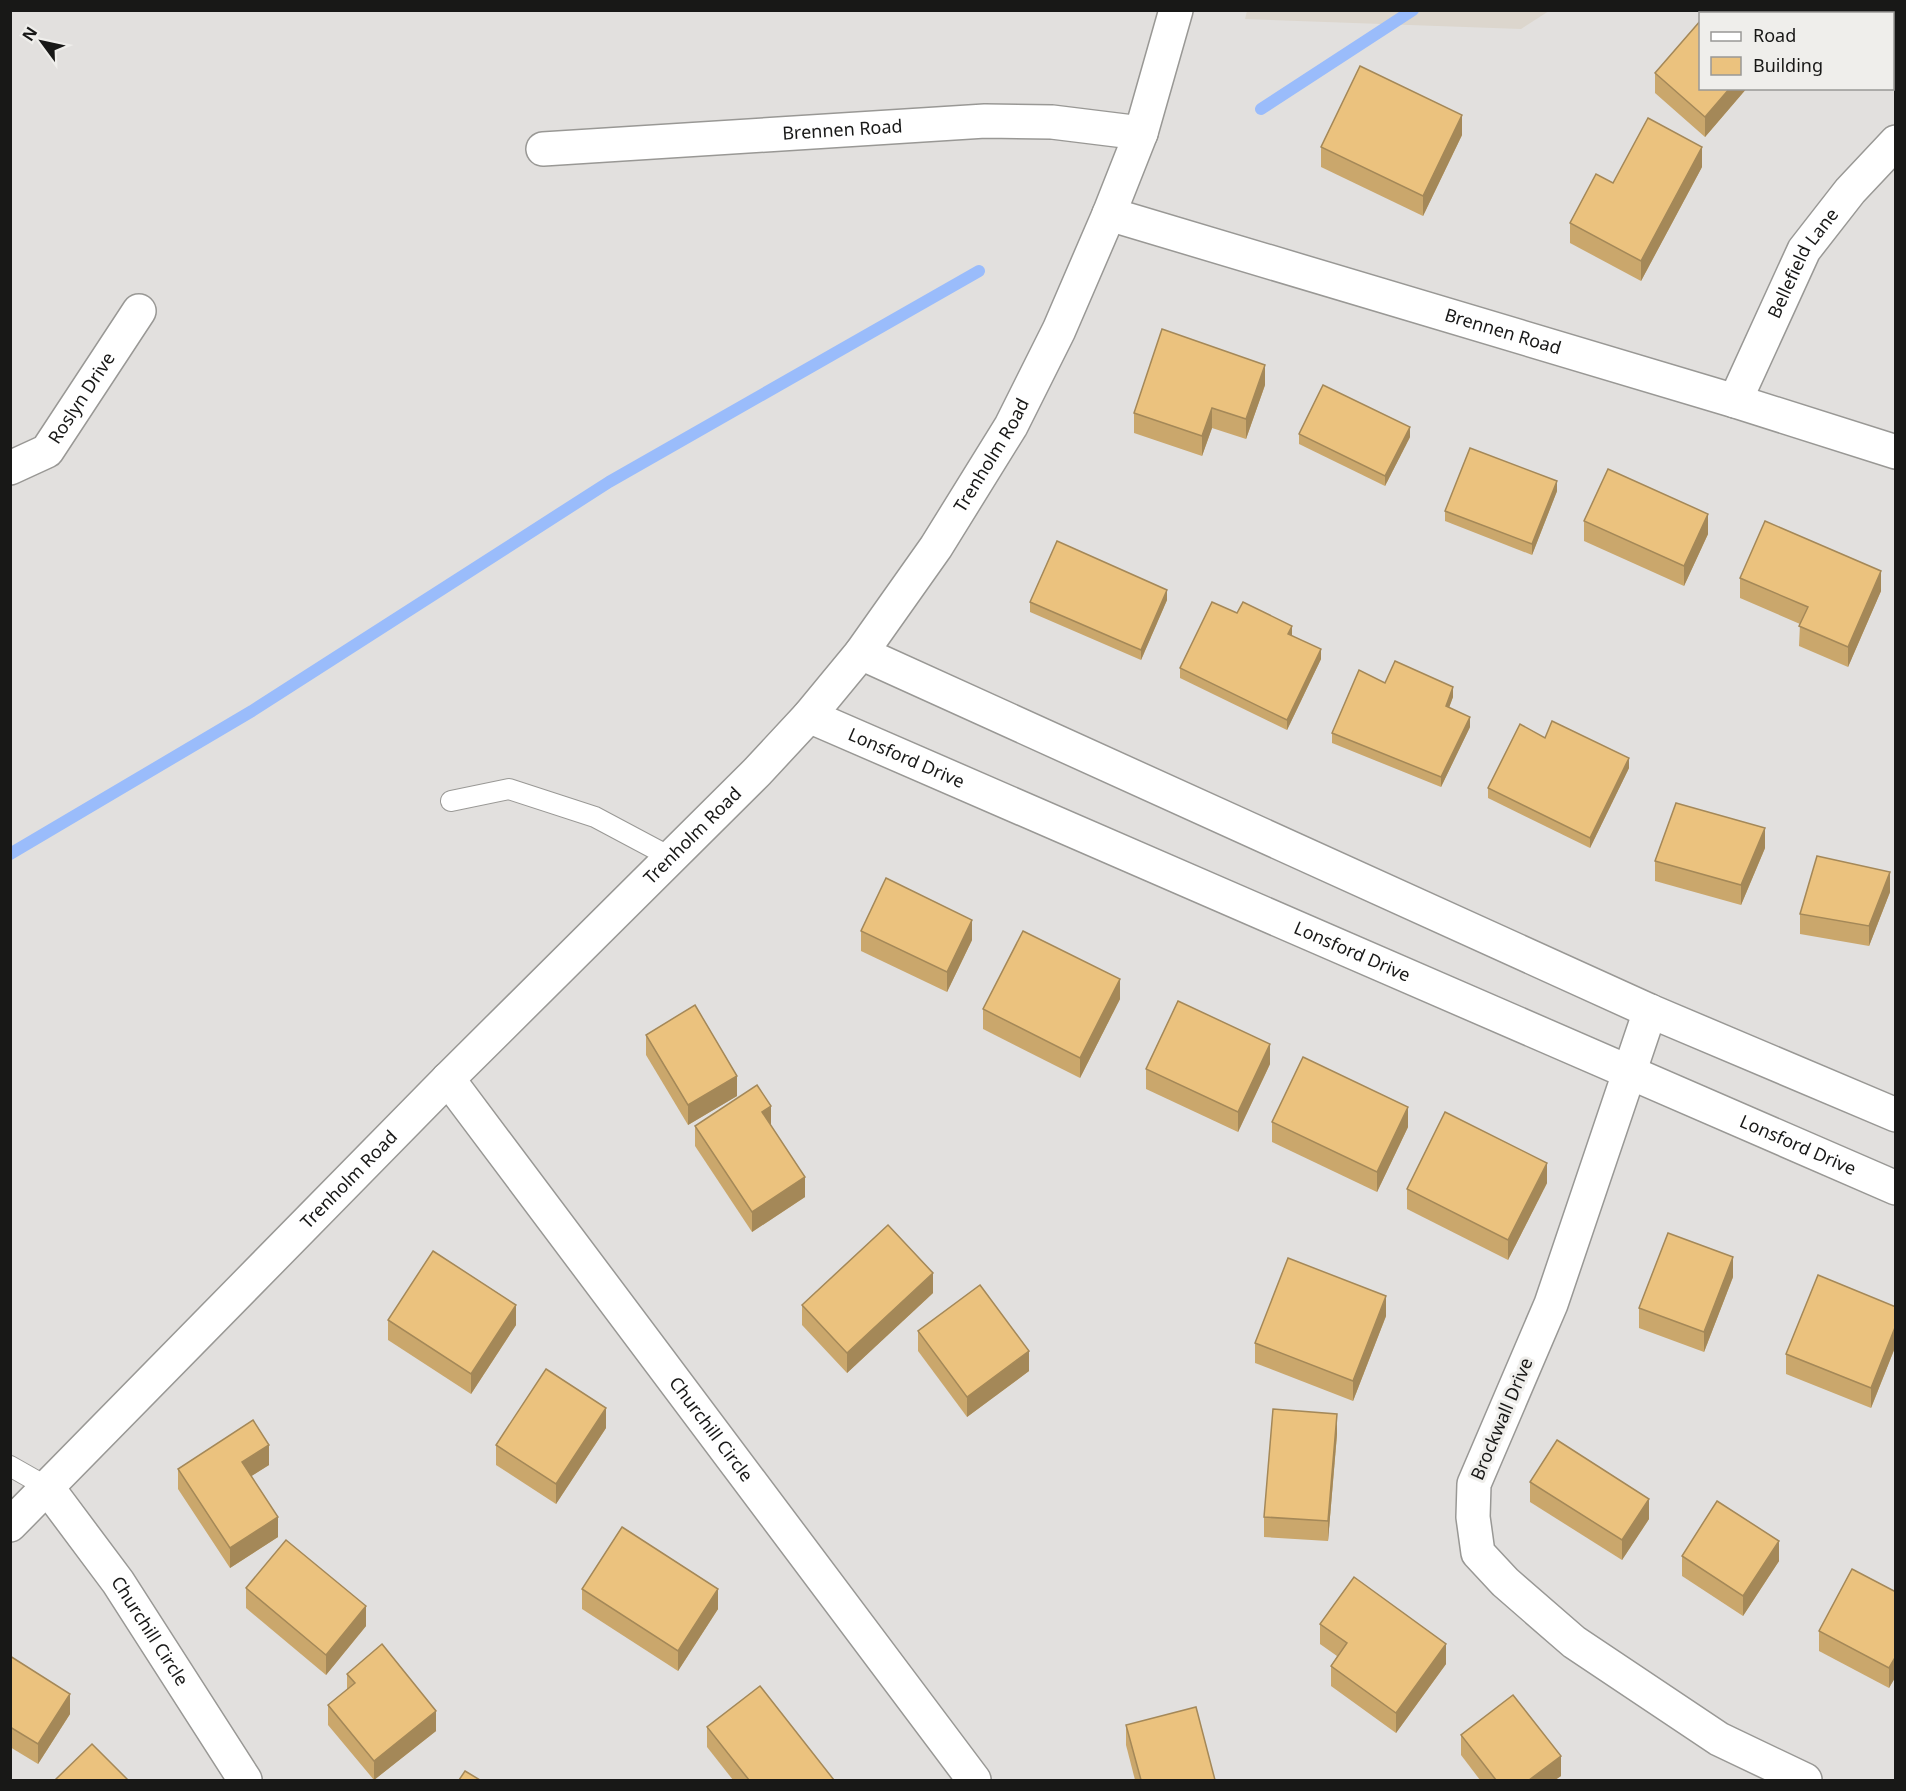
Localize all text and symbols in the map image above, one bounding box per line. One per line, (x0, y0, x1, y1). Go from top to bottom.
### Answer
north arrow (12, 12, 72, 72)
legend (1699, 12, 1894, 90)
text: N (17, 22, 42, 45)
text: Road (1753, 23, 1796, 47)
text: Building (1753, 53, 1823, 77)
street label: Brennen Road (781, 113, 903, 145)
street label: Bellefield Lane (1762, 203, 1843, 322)
street label: Brennen Road (1442, 302, 1564, 359)
street label: Roslyn Drive (42, 347, 120, 448)
street label: Trenholm Road (948, 394, 1034, 516)
street label: Lonsford Drive (845, 721, 969, 793)
street label: Trenholm Road (638, 781, 746, 889)
street label: Lonsford Drive (1291, 915, 1414, 987)
street label: Lonsford Drive (1736, 1109, 1860, 1180)
street label: Trenholm Road (295, 1125, 402, 1233)
street label: Brockwall Drive (1465, 1354, 1538, 1483)
street label: Churchill Circle (664, 1371, 759, 1486)
street label: Churchill Circle (106, 1571, 194, 1690)

